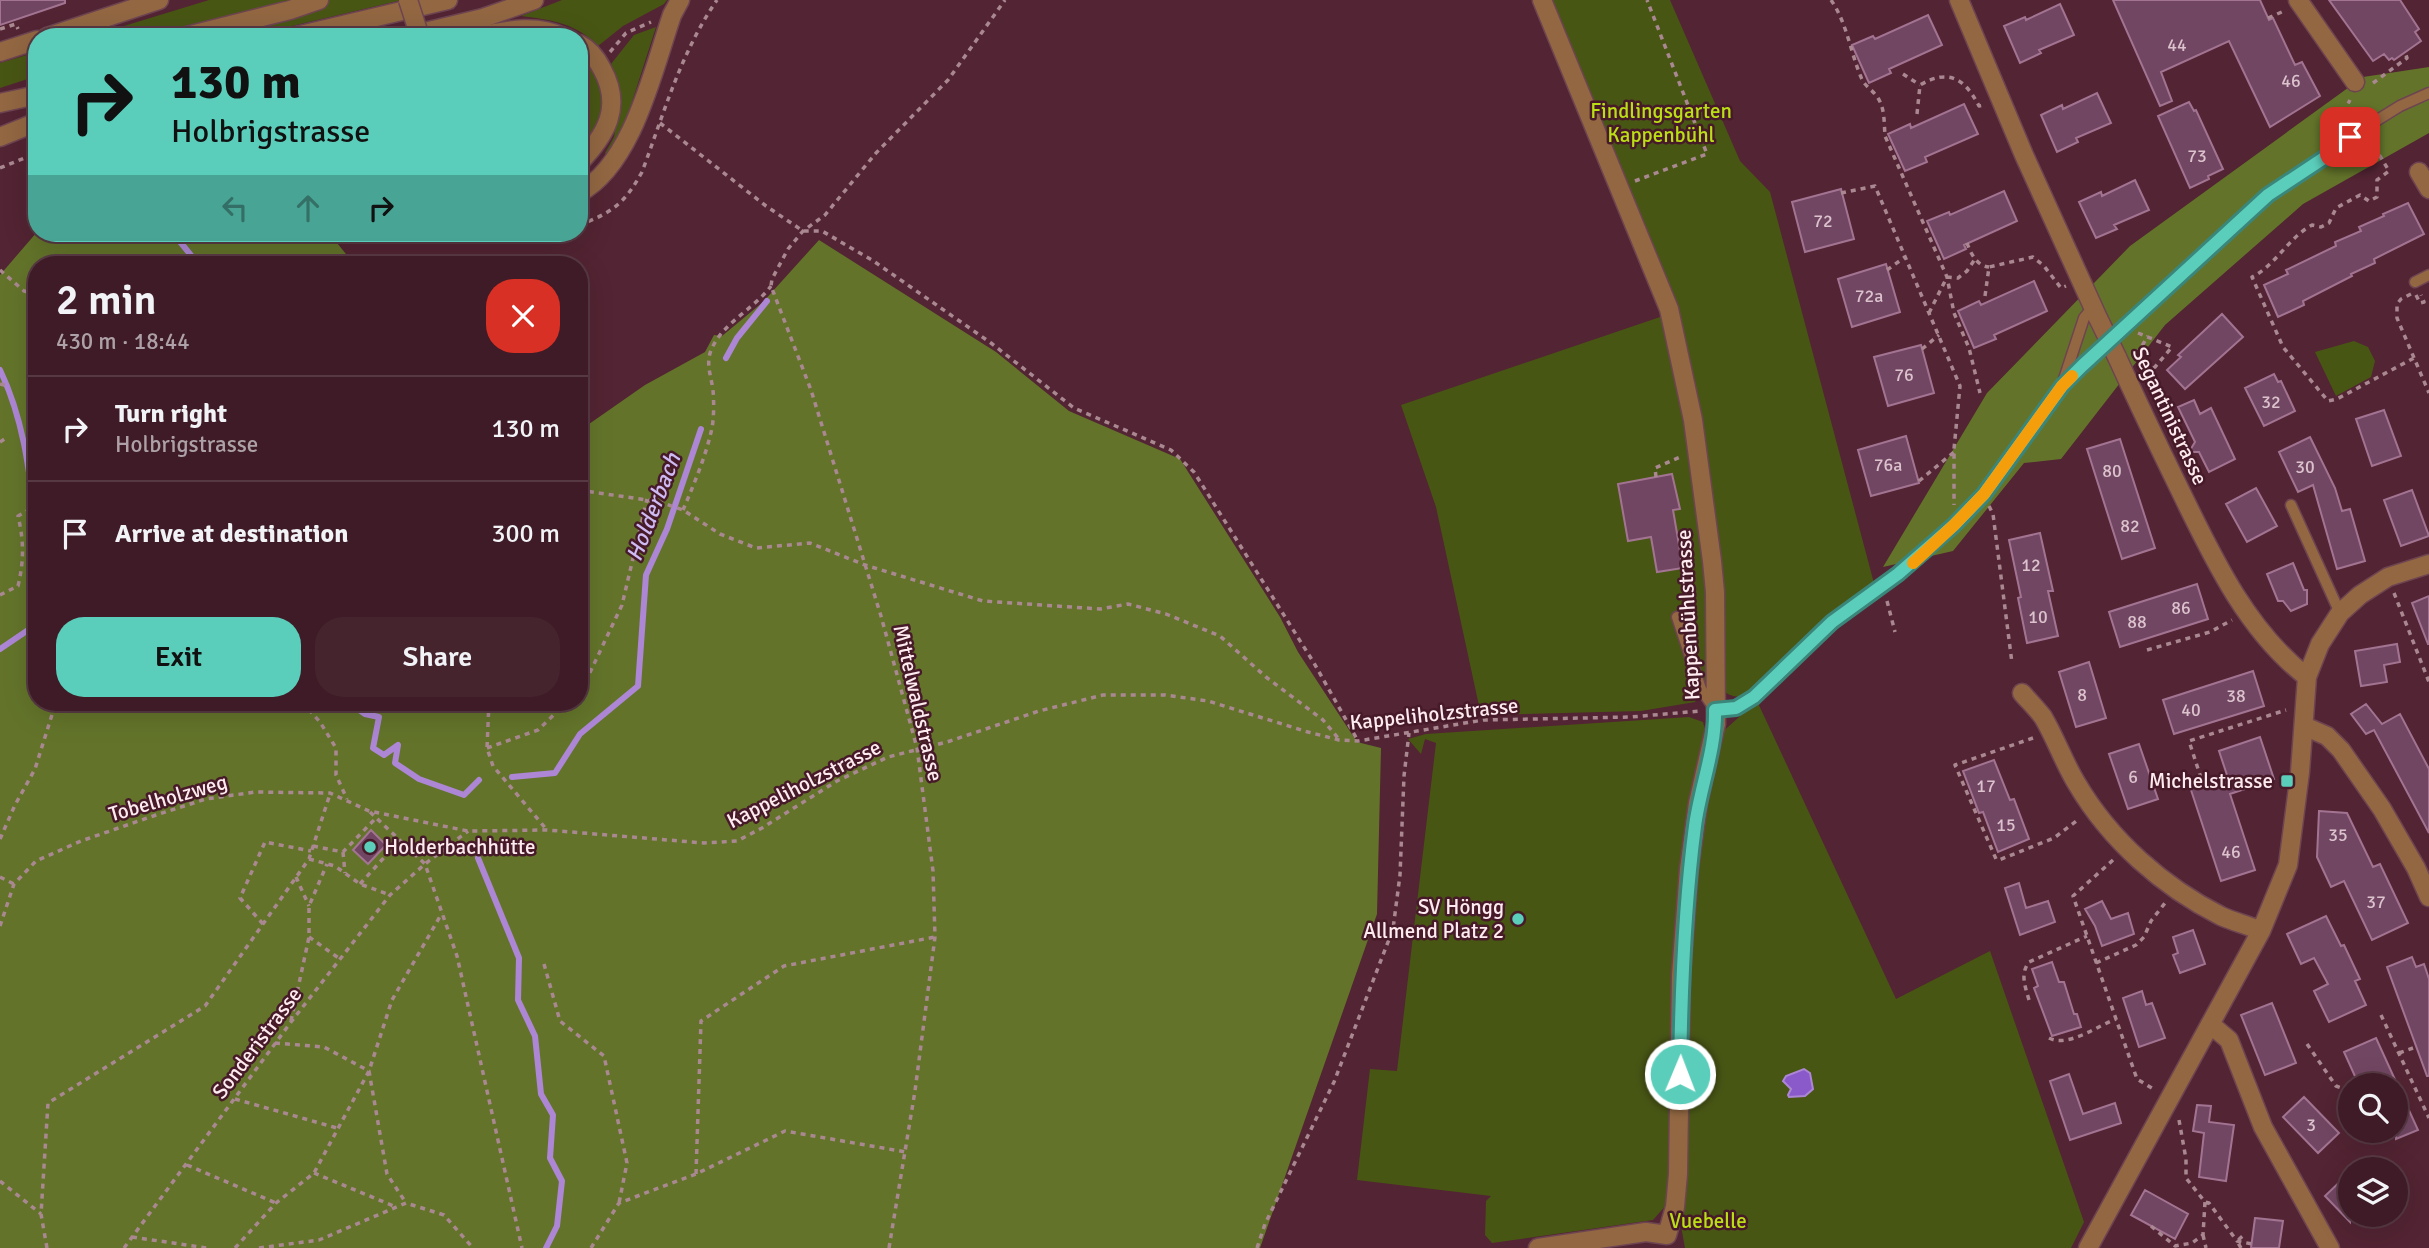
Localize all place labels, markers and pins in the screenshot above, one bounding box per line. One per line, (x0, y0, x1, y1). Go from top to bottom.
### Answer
pin (2320, 107, 2380, 167)
place label: Michelstrasse (2149, 768, 2273, 794)
marker: Michelstrasse (2279, 773, 2295, 789)
place label: Holderbachhütte (384, 834, 535, 860)
marker: Holderbachhütte (362, 839, 378, 855)
place label: SV Höngg Allmend Platz 2 (1363, 894, 1504, 944)
marker: SV Höngg Allmend Platz 2 (1510, 911, 1526, 927)

